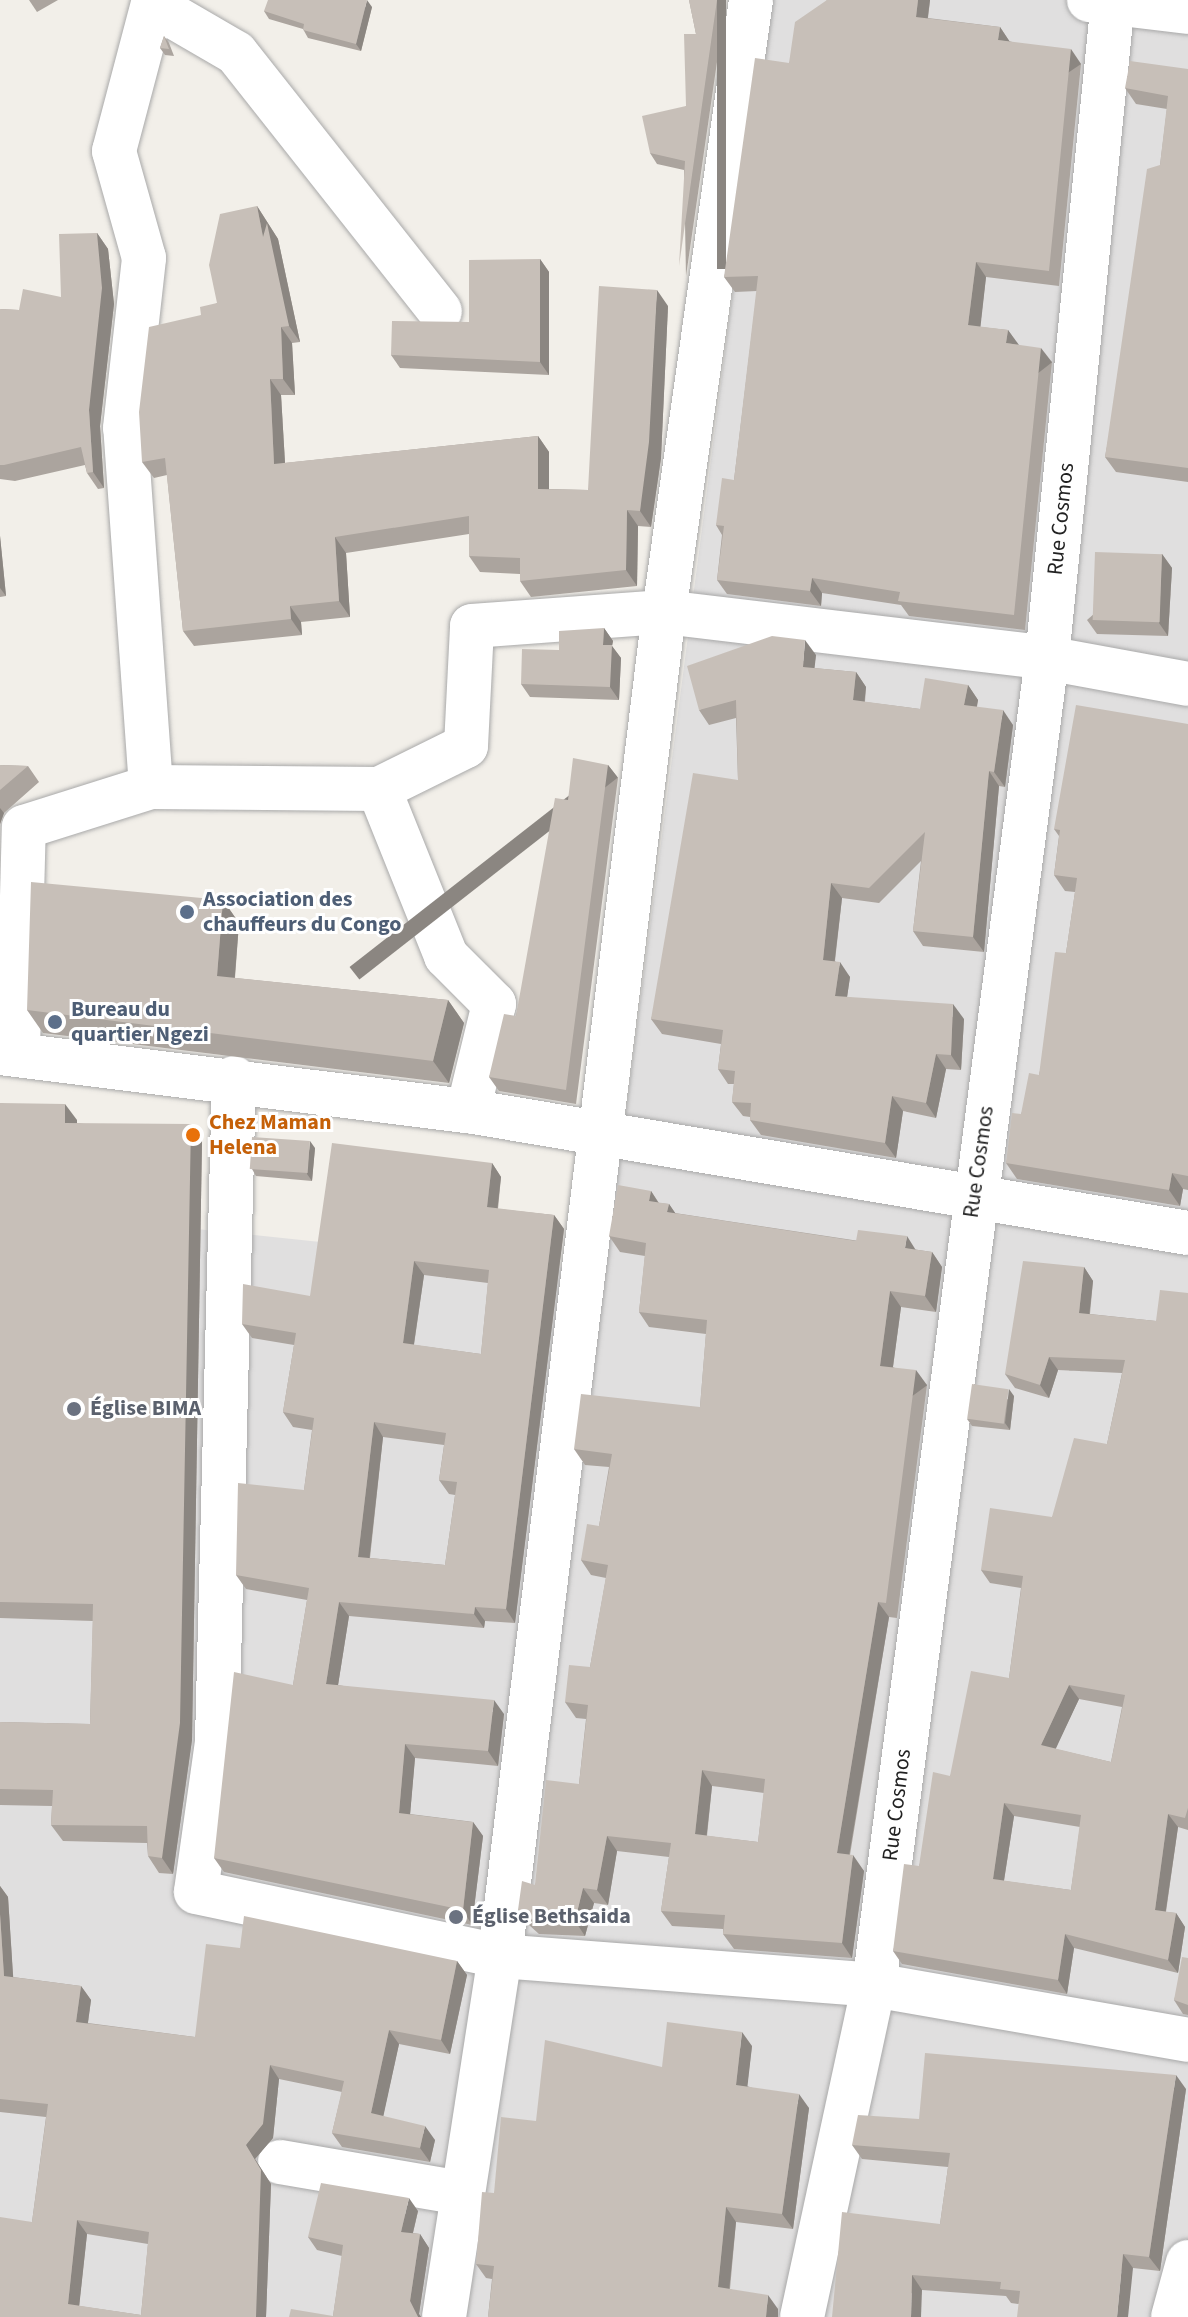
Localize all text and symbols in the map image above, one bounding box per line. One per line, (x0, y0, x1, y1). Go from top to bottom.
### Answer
street label: Rue Cosmos (1042, 462, 1080, 576)
place label: Association des chauffeurs du Congo (203, 886, 401, 938)
marker: Association des chauffeurs du Congo (178, 903, 196, 921)
place label: Bureau du quartier Ngezi (71, 996, 209, 1048)
marker: Bureau du quartier Ngezi (46, 1013, 64, 1031)
street label: Rue Cosmos (958, 1104, 1000, 1220)
place label: Chez Maman Helena (209, 1109, 332, 1160)
marker: Chez Maman Helena (184, 1126, 202, 1144)
place label: Église BIMA (90, 1396, 201, 1422)
marker: Église BIMA (65, 1400, 83, 1418)
street label: Rue Cosmos (877, 1747, 917, 1863)
place label: Église Bethsaida (472, 1904, 631, 1930)
marker: Église Bethsaida (447, 1908, 465, 1926)

